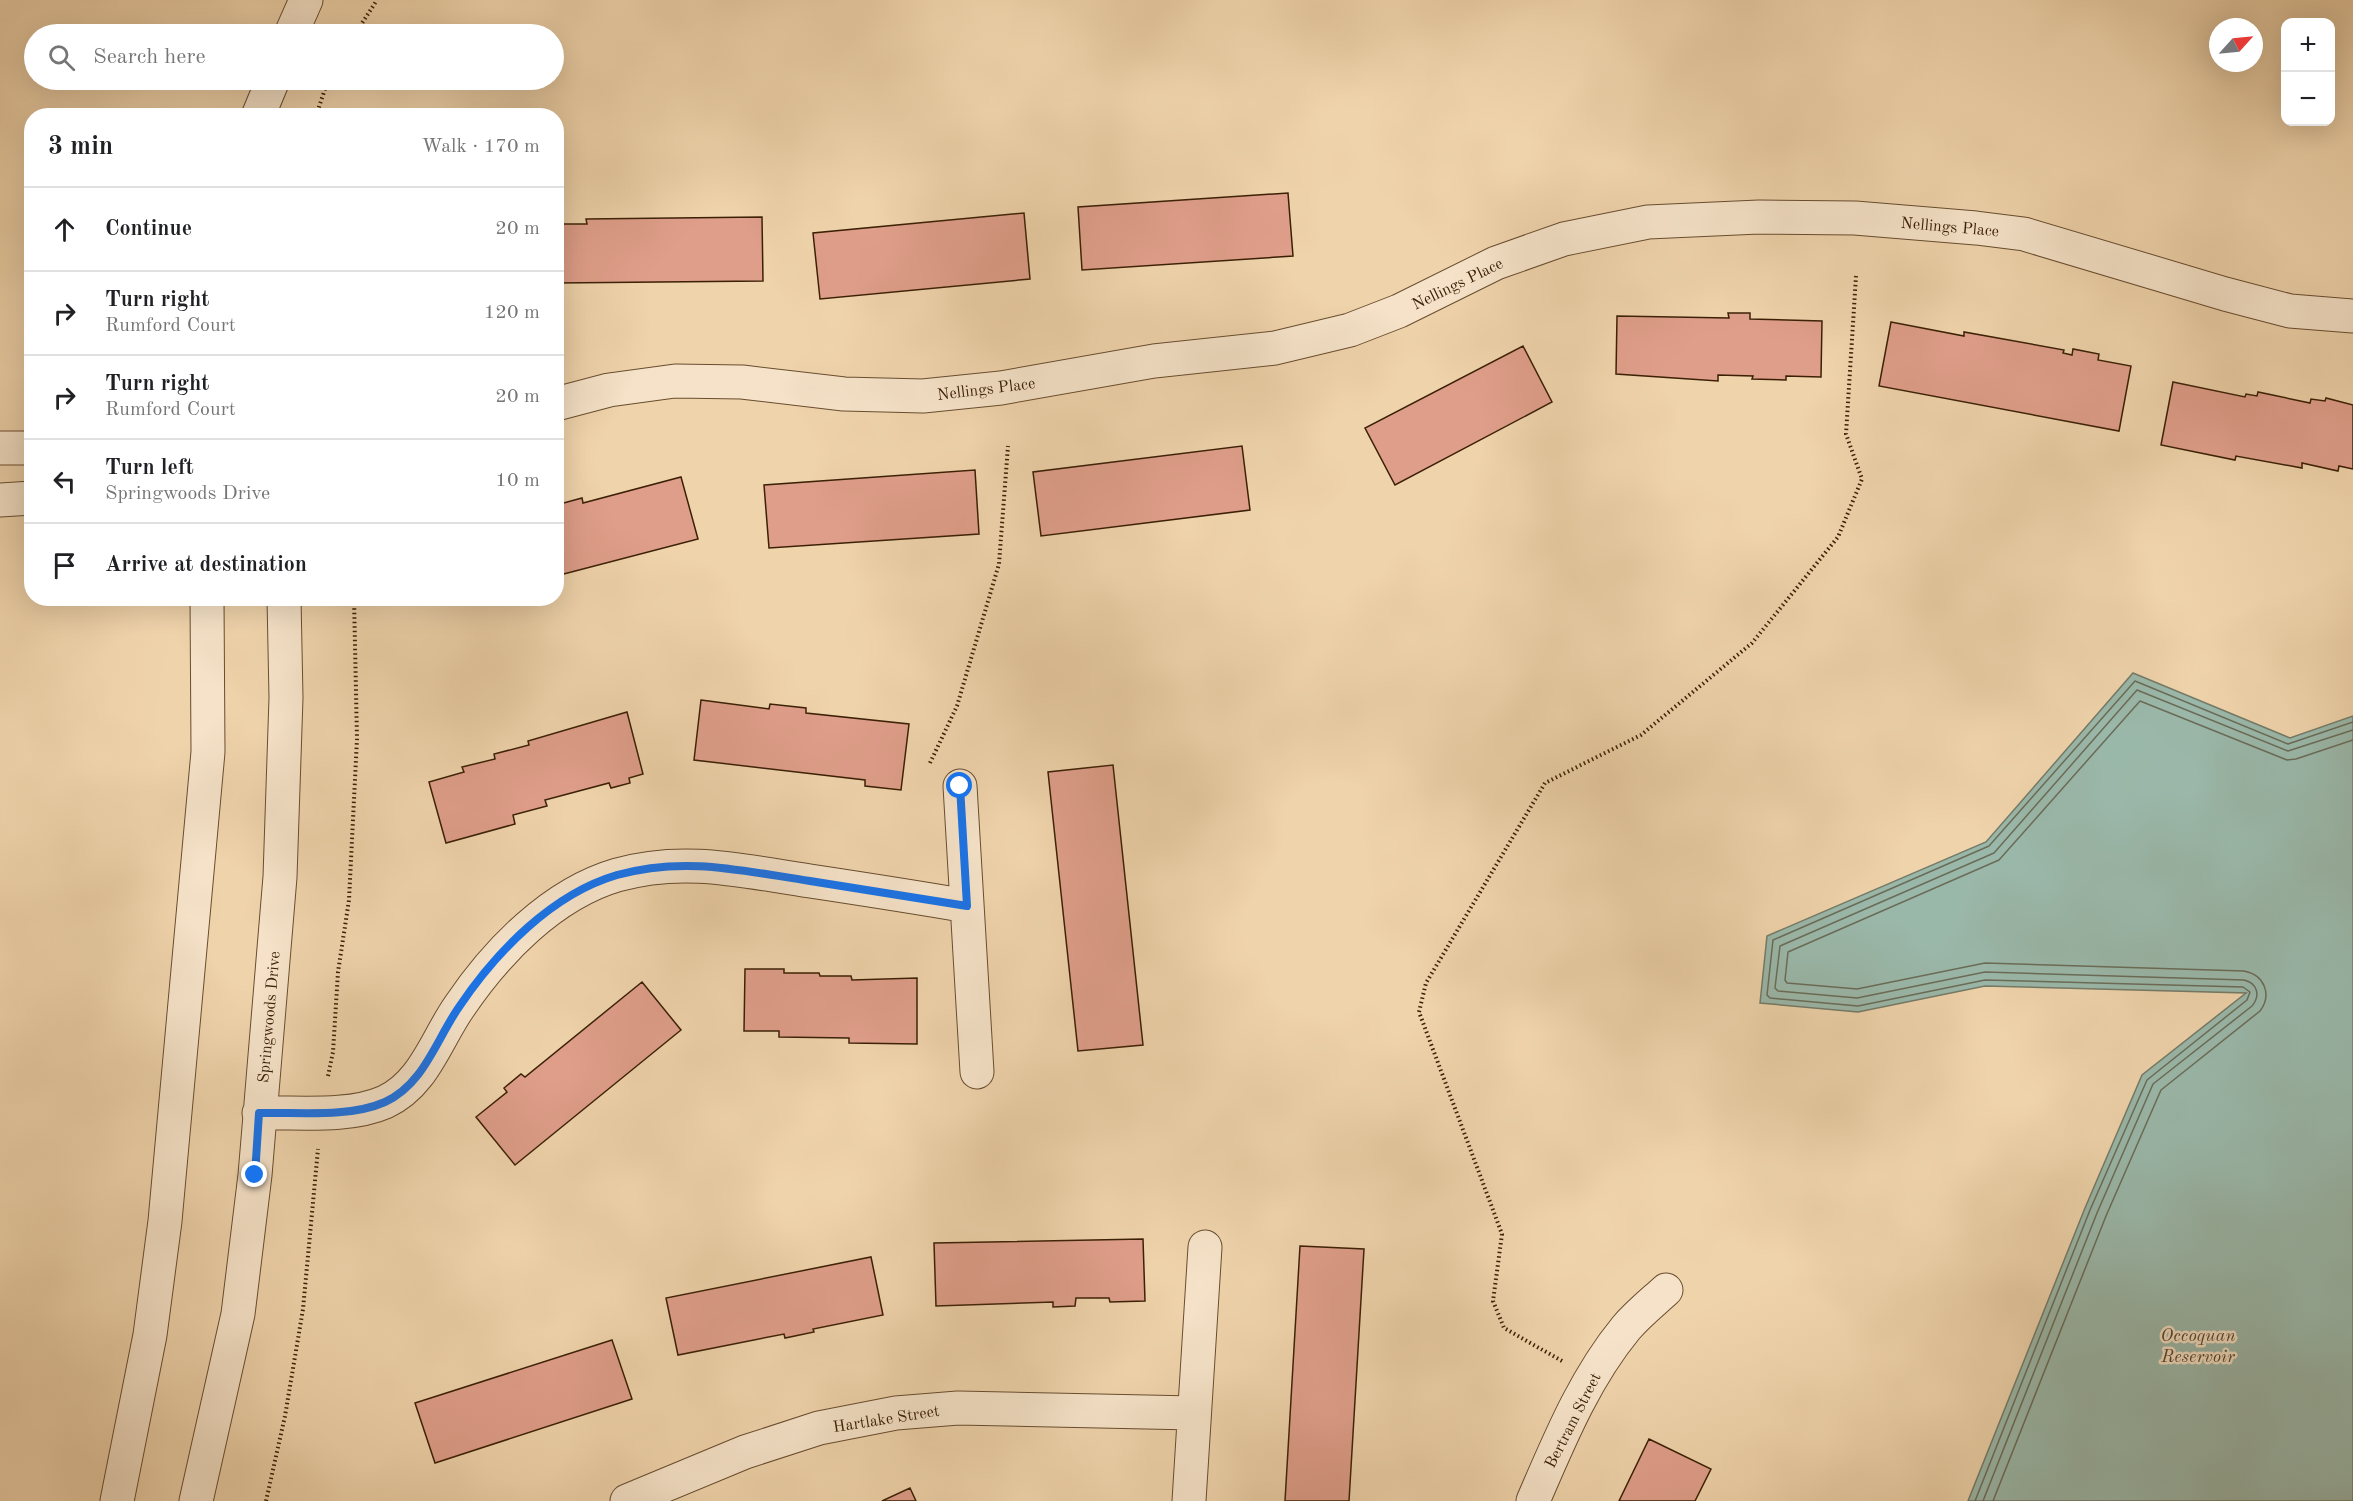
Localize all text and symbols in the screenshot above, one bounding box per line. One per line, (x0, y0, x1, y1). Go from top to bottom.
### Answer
north arrow (2209, 18, 2263, 72)
map controls (2281, 18, 2335, 126)
button: + (2281, 18, 2335, 72)
search box (24, 24, 564, 90)
icon: search (45, 41, 78, 74)
text: Search here (93, 46, 206, 68)
button: − (2281, 72, 2335, 126)
text: 3 min (48, 134, 113, 160)
text: Walk · 170 m (421, 137, 540, 157)
icon: ahead (48, 213, 81, 246)
street label: Nellings Place (1900, 216, 2000, 240)
text: Continue (105, 218, 192, 240)
text: 20 m (495, 219, 540, 239)
street label: Nellings Place (1410, 256, 1506, 314)
text: Turn right (105, 289, 209, 311)
icon: right (48, 297, 81, 330)
text: 120 m (484, 303, 540, 323)
text: Rumford Court (105, 316, 236, 336)
text: Turn right (105, 373, 209, 395)
street label: Nellings Place (936, 376, 1036, 404)
icon: right (48, 381, 81, 414)
text: 20 m (495, 387, 540, 407)
text: Rumford Court (105, 400, 236, 420)
text: Turn left (105, 457, 194, 479)
icon: left (48, 465, 81, 498)
text: 10 m (495, 471, 540, 491)
text: Springwoods Drive (105, 484, 270, 504)
icon: arrive (48, 549, 81, 582)
text: Arrive at destination (105, 554, 307, 576)
route start (946, 772, 972, 798)
street label: Springwoods Drive (256, 951, 284, 1084)
route end (241, 1161, 267, 1187)
water label: Occoquan Reservoir (2160, 1327, 2236, 1366)
street label: Bertram Street (1543, 1370, 1605, 1471)
street label: Hartlake Street (832, 1404, 941, 1436)

